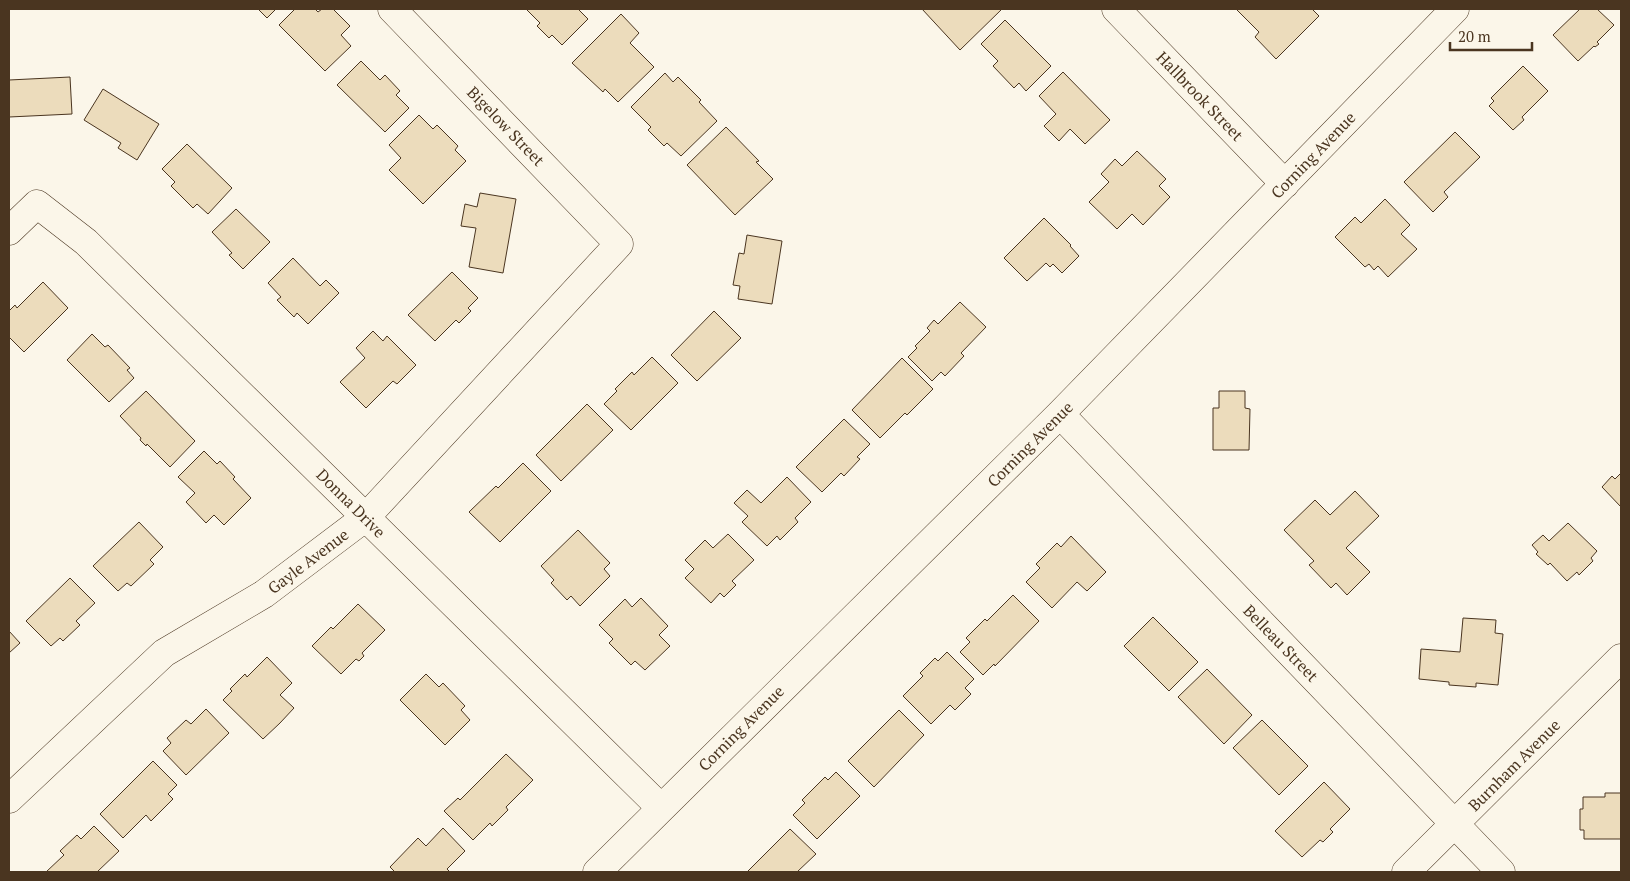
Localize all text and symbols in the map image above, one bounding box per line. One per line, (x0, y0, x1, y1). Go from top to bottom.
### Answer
scale bar (1450, 20, 1532, 52)
text: 20 m (1458, 26, 1491, 46)
street label: Hallbrook Street (1152, 46, 1249, 146)
street label: Bigelow Street (462, 81, 550, 171)
street label: Corning Avenue (1266, 107, 1360, 203)
street label: Corning Avenue (982, 396, 1078, 492)
street label: Donna Drive (312, 464, 390, 542)
street label: Gayle Avenue (263, 523, 353, 599)
street label: Belleau Street (1239, 600, 1323, 686)
street label: Corning Avenue (693, 680, 789, 776)
street label: Burnham Avenue (1463, 714, 1565, 816)

